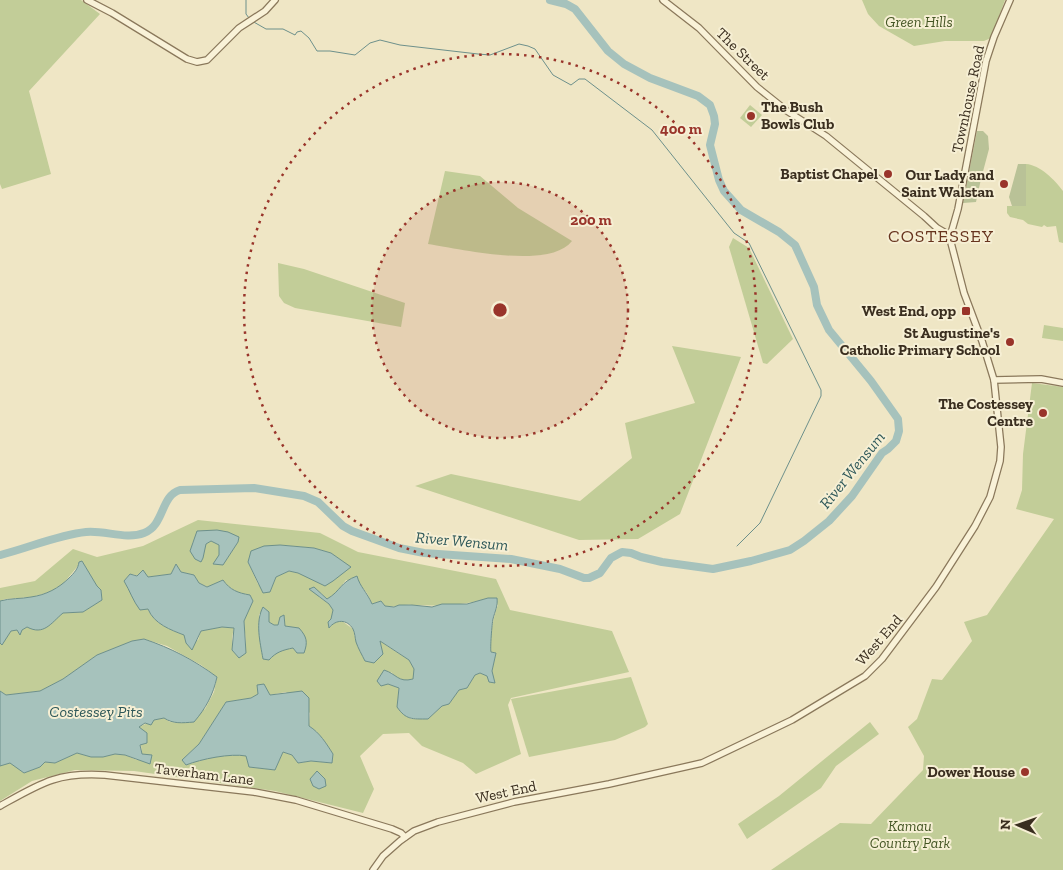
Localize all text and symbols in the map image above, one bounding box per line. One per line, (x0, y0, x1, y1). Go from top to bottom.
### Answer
park label: Green Hills (885, 13, 953, 31)
street label: The Street (712, 24, 774, 84)
street label: Townhouse Road (948, 43, 988, 155)
place label: The Bush Bowls Club (761, 98, 834, 133)
marker: The Bush Bowls Club (745, 110, 757, 122)
text: 400 m (660, 120, 702, 138)
place label: Baptist Chapel (780, 165, 878, 183)
place label: Our Lady and Saint Walstan (901, 166, 994, 201)
marker: Baptist Chapel (882, 168, 894, 180)
marker: Our Lady and Saint Walstan (998, 178, 1010, 190)
text: 200 m (570, 211, 612, 229)
district label: COSTESSEY (888, 225, 994, 247)
centre of rings (491, 301, 509, 319)
place label: West End, opp (862, 302, 956, 320)
marker: West End, opp (960, 305, 972, 317)
place label: St Augustine's Catholic Primary School (840, 324, 1000, 359)
marker: St Augustine's Catholic Primary School (1004, 336, 1016, 348)
place label: The Costessey Centre (938, 395, 1033, 430)
marker: The Costessey Centre (1037, 407, 1049, 419)
water label: River Wensum (815, 428, 889, 512)
water label: River Wensum (415, 527, 510, 555)
street label: West End (852, 610, 906, 669)
water label: Costessey Pits (49, 702, 143, 721)
street label: Taverham Lane (154, 759, 254, 789)
place label: Dower House (927, 763, 1015, 781)
marker: Dower House (1019, 766, 1031, 778)
street label: West End (474, 777, 539, 807)
north arrow (993, 800, 1043, 850)
park label: Kamau Country Park (870, 817, 951, 852)
text: N (997, 819, 1014, 830)

